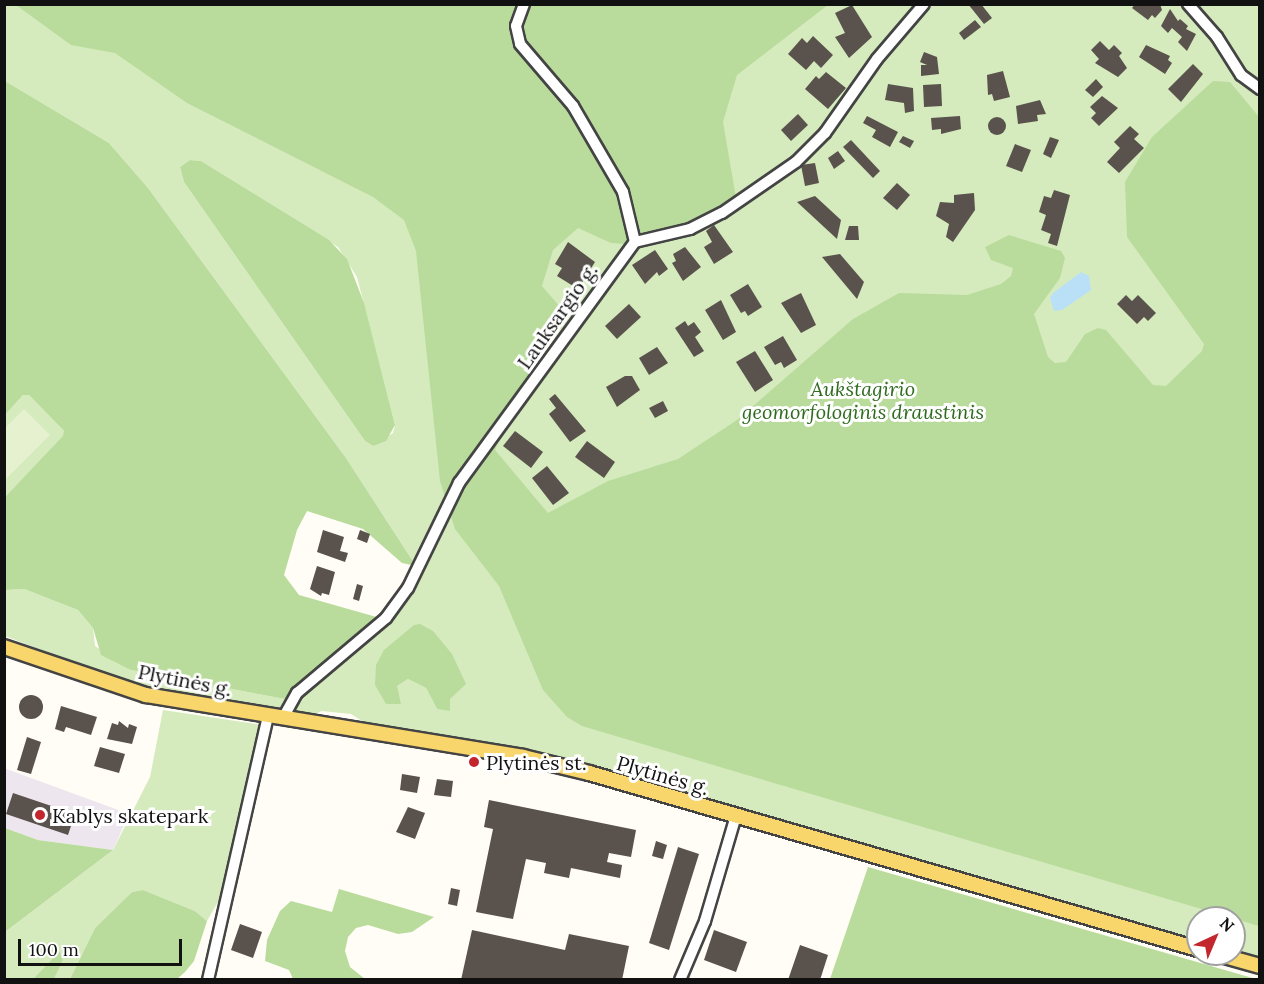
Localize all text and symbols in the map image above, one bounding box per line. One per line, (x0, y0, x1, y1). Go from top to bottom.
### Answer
street label: Lauksargio g. (512, 259, 602, 373)
park label: Aukštagirio geomorfologinis draustinis (742, 377, 984, 424)
street label: Plytinės g. (136, 659, 234, 701)
place label: Plytinės st. (486, 750, 587, 774)
street label: Plytinės g. (614, 750, 712, 800)
marker: Plytinės st. (467, 755, 481, 769)
place label: Kablys skatepark (52, 803, 208, 827)
marker: Kablys skatepark (33, 808, 47, 822)
north arrow (1186, 906, 1246, 966)
text: N (1216, 913, 1239, 936)
scale bar (21, 927, 184, 965)
text: 100 m (29, 938, 79, 961)

